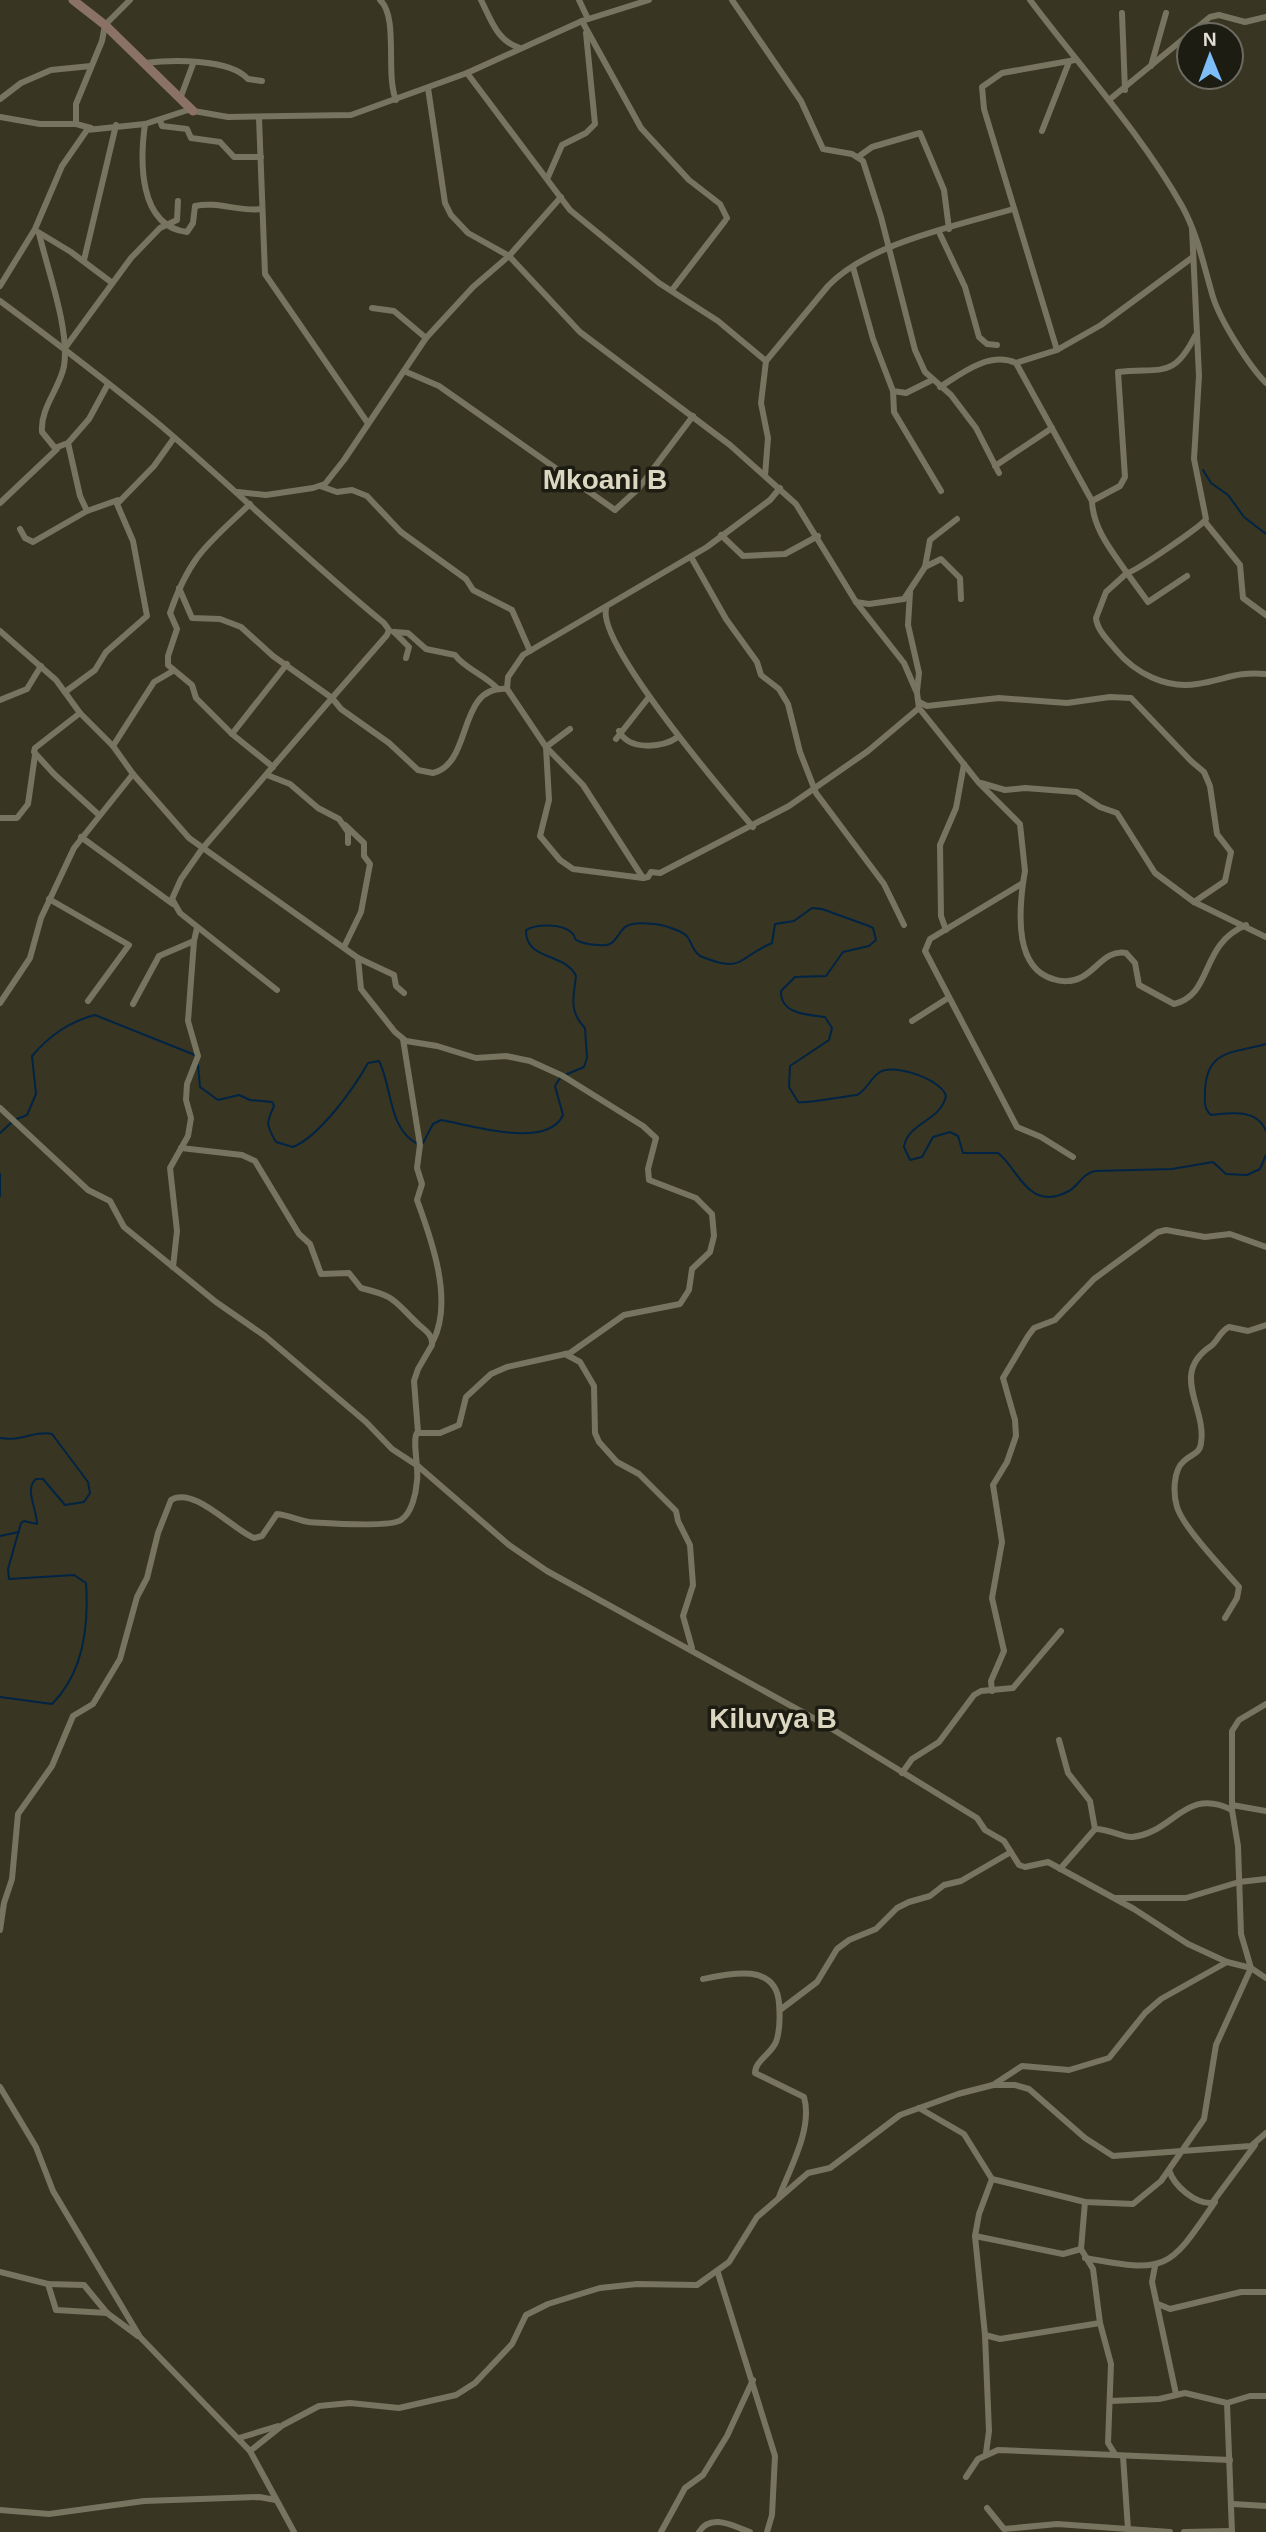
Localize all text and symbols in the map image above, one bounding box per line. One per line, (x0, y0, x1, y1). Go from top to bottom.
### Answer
north arrow (1175, 21, 1245, 91)
text: N (1203, 29, 1217, 50)
district label: Mkoani B (543, 464, 667, 495)
district label: Kiluvya B (709, 1703, 837, 1734)

